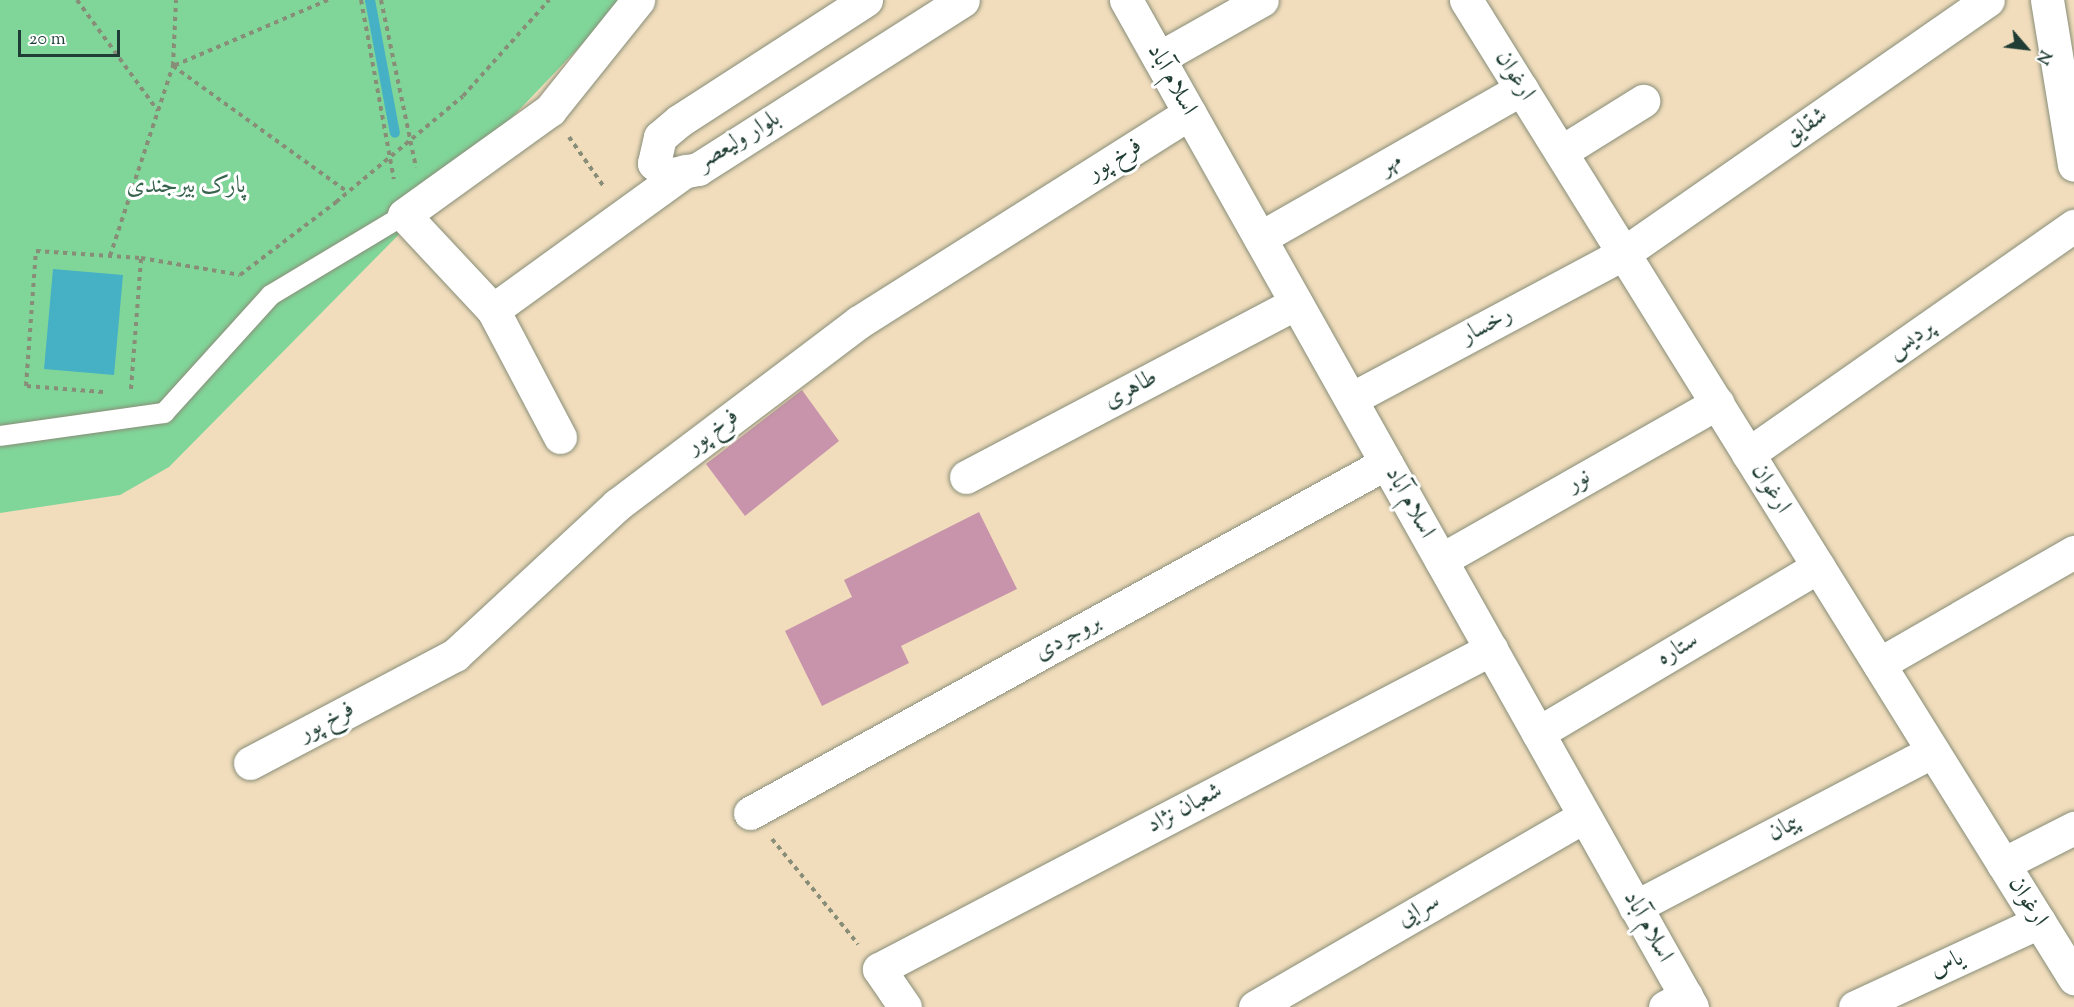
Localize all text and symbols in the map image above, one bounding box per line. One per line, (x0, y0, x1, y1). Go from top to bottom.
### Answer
scale bar (21, 18, 123, 56)
north arrow (1996, 18, 2056, 78)
text: 20 m (29, 27, 66, 53)
street label: اسلام آباد (1140, 39, 1202, 121)
street label: ارغوان (1488, 46, 1540, 106)
text: N (2029, 46, 2055, 68)
street label: شقایق (1778, 102, 1834, 152)
street label: بلوار ولیعصر (692, 105, 786, 177)
street label: فرخ پور (1082, 132, 1148, 188)
street label: مهر (1375, 146, 1407, 182)
park label: پارک بیرجندی (126, 173, 246, 201)
street label: رخسار (1456, 301, 1518, 351)
street label: پردیس (1882, 314, 1940, 366)
street label: طاهری (1099, 364, 1163, 416)
street label: فرخ پور (681, 403, 745, 461)
street label: ارغوان (1744, 459, 1796, 519)
street label: اسلام آباد (1378, 462, 1440, 544)
street label: نور (1562, 463, 1596, 499)
street label: بروجردی (1030, 608, 1106, 668)
street label: ستاره (1652, 626, 1704, 674)
street label: فرخ پور (294, 696, 360, 748)
street label: شعبان نژاد (1142, 777, 1228, 841)
street label: پیمان (1763, 809, 1805, 849)
street label: ارغوان (2001, 872, 2053, 932)
street label: اسلام آباد (1616, 886, 1678, 968)
street label: سرایی (1393, 887, 1445, 935)
street label: یاس (1926, 945, 1968, 985)

